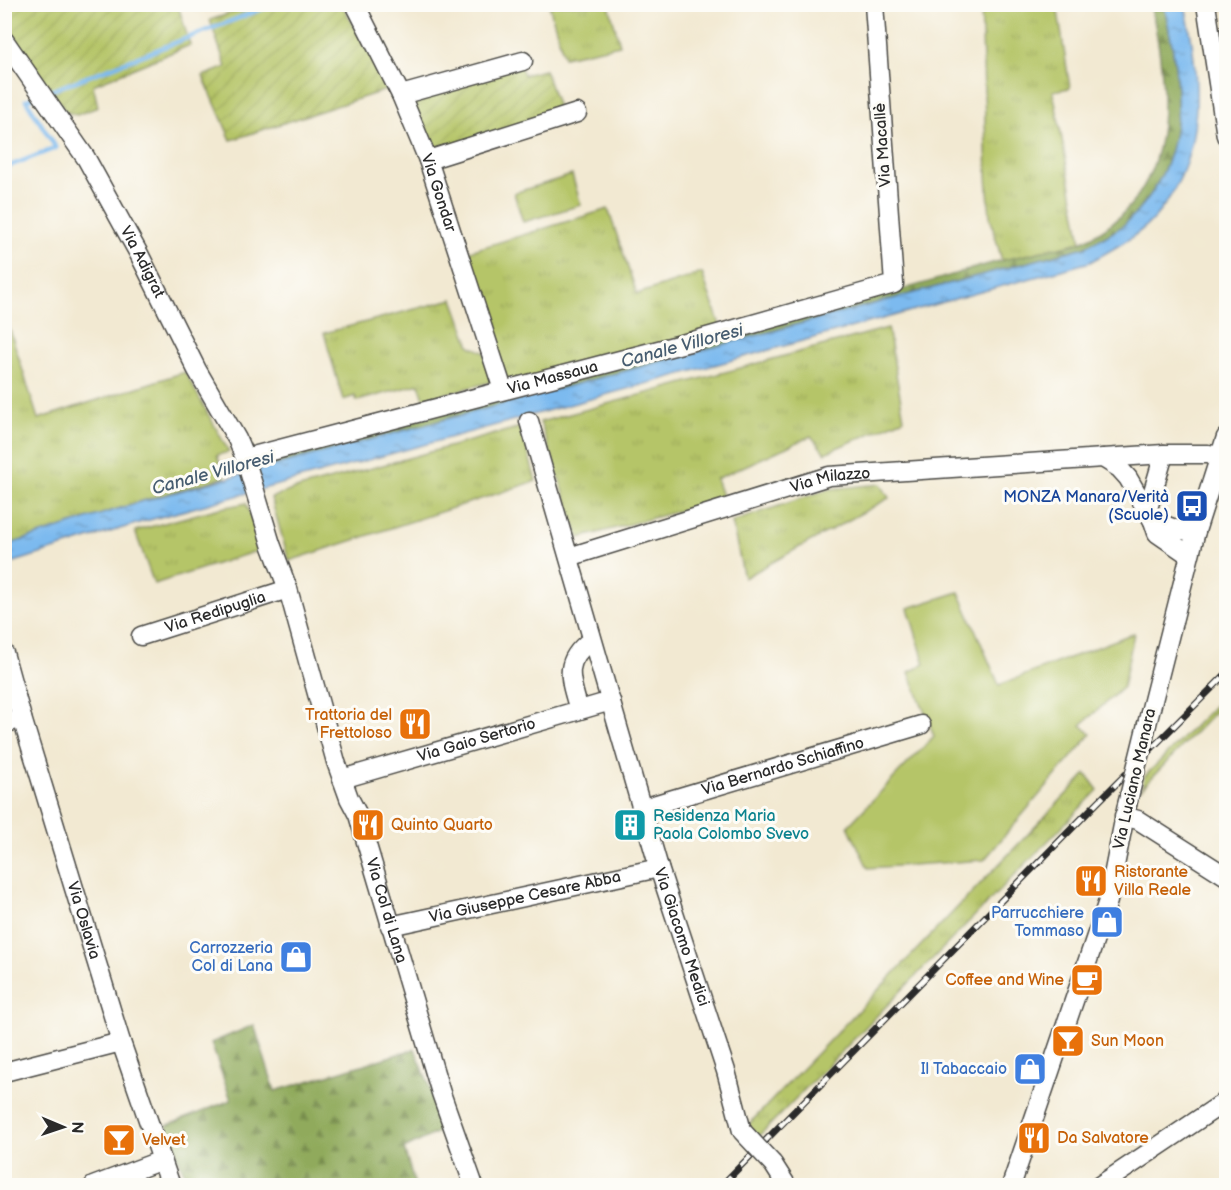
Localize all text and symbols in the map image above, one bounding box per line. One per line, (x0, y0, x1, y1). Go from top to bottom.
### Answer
street label: Via Macallè (871, 102, 895, 188)
street label: Via Gondar (417, 151, 460, 235)
street label: Via Adigrat (116, 223, 169, 301)
water label: Canale Villoresi (619, 319, 746, 372)
street label: Via Massaua (505, 357, 600, 399)
water label: Canale Villoresi (150, 446, 277, 499)
street label: Via Milazzo (788, 464, 871, 497)
place label: MONZA Manara/Verità (Scuole) (1003, 488, 1169, 525)
bus stop icon: MONZA Manara/Verità (Scuole) (1174, 488, 1210, 524)
street label: Via Redipuglia (163, 587, 268, 637)
place label: Trattoria del Frettoloso (305, 706, 392, 743)
restaurant icon: Trattoria del Frettoloso (397, 706, 433, 742)
street label: Via Luciano Manara (1110, 707, 1160, 851)
street label: Via Gaio Sertorio (415, 714, 538, 766)
street label: Via Bernardo Schiaffino (699, 733, 866, 799)
restaurant icon: Quinto Quarto (350, 807, 386, 843)
building icon: Residenza Maria Paola Colombo Svevo (612, 807, 648, 843)
place label: Residenza Maria Paola Colombo Svevo (653, 807, 809, 844)
place label: Quinto Quarto (391, 816, 493, 835)
street label: Via Col di Lana (362, 856, 411, 965)
restaurant icon: Ristorante Villa Reale (1073, 863, 1109, 899)
place label: Ristorante Villa Reale (1114, 863, 1191, 900)
street label: Via Giacomo Medici (650, 865, 713, 1008)
street label: Via Giuseppe Cesare Abba (427, 867, 622, 927)
street label: Via Oslavia (63, 879, 105, 961)
place label: Parrucchiere Tommaso (991, 904, 1085, 941)
shop icon: Parrucchiere Tommaso (1089, 904, 1125, 940)
place label: Carrozzeria Col di Lana (189, 939, 273, 976)
shop icon: Carrozzeria Col di Lana (278, 939, 314, 975)
cafe icon: Coffee and Wine (1069, 962, 1105, 998)
place label: Coffee and Wine (945, 971, 1064, 990)
bar icon: Sun Moon (1050, 1023, 1086, 1059)
place label: Sun Moon (1091, 1032, 1164, 1051)
shop icon: Il Tabaccaio (1012, 1051, 1048, 1087)
place label: Il Tabaccaio (921, 1060, 1007, 1079)
north arrow (33, 1097, 93, 1157)
restaurant icon: Da Salvatore (1016, 1120, 1052, 1156)
text: N (67, 1121, 86, 1134)
bar icon: Velvet (101, 1122, 137, 1158)
place label: Da Salvatore (1057, 1129, 1149, 1148)
place label: Velvet (142, 1131, 186, 1150)

